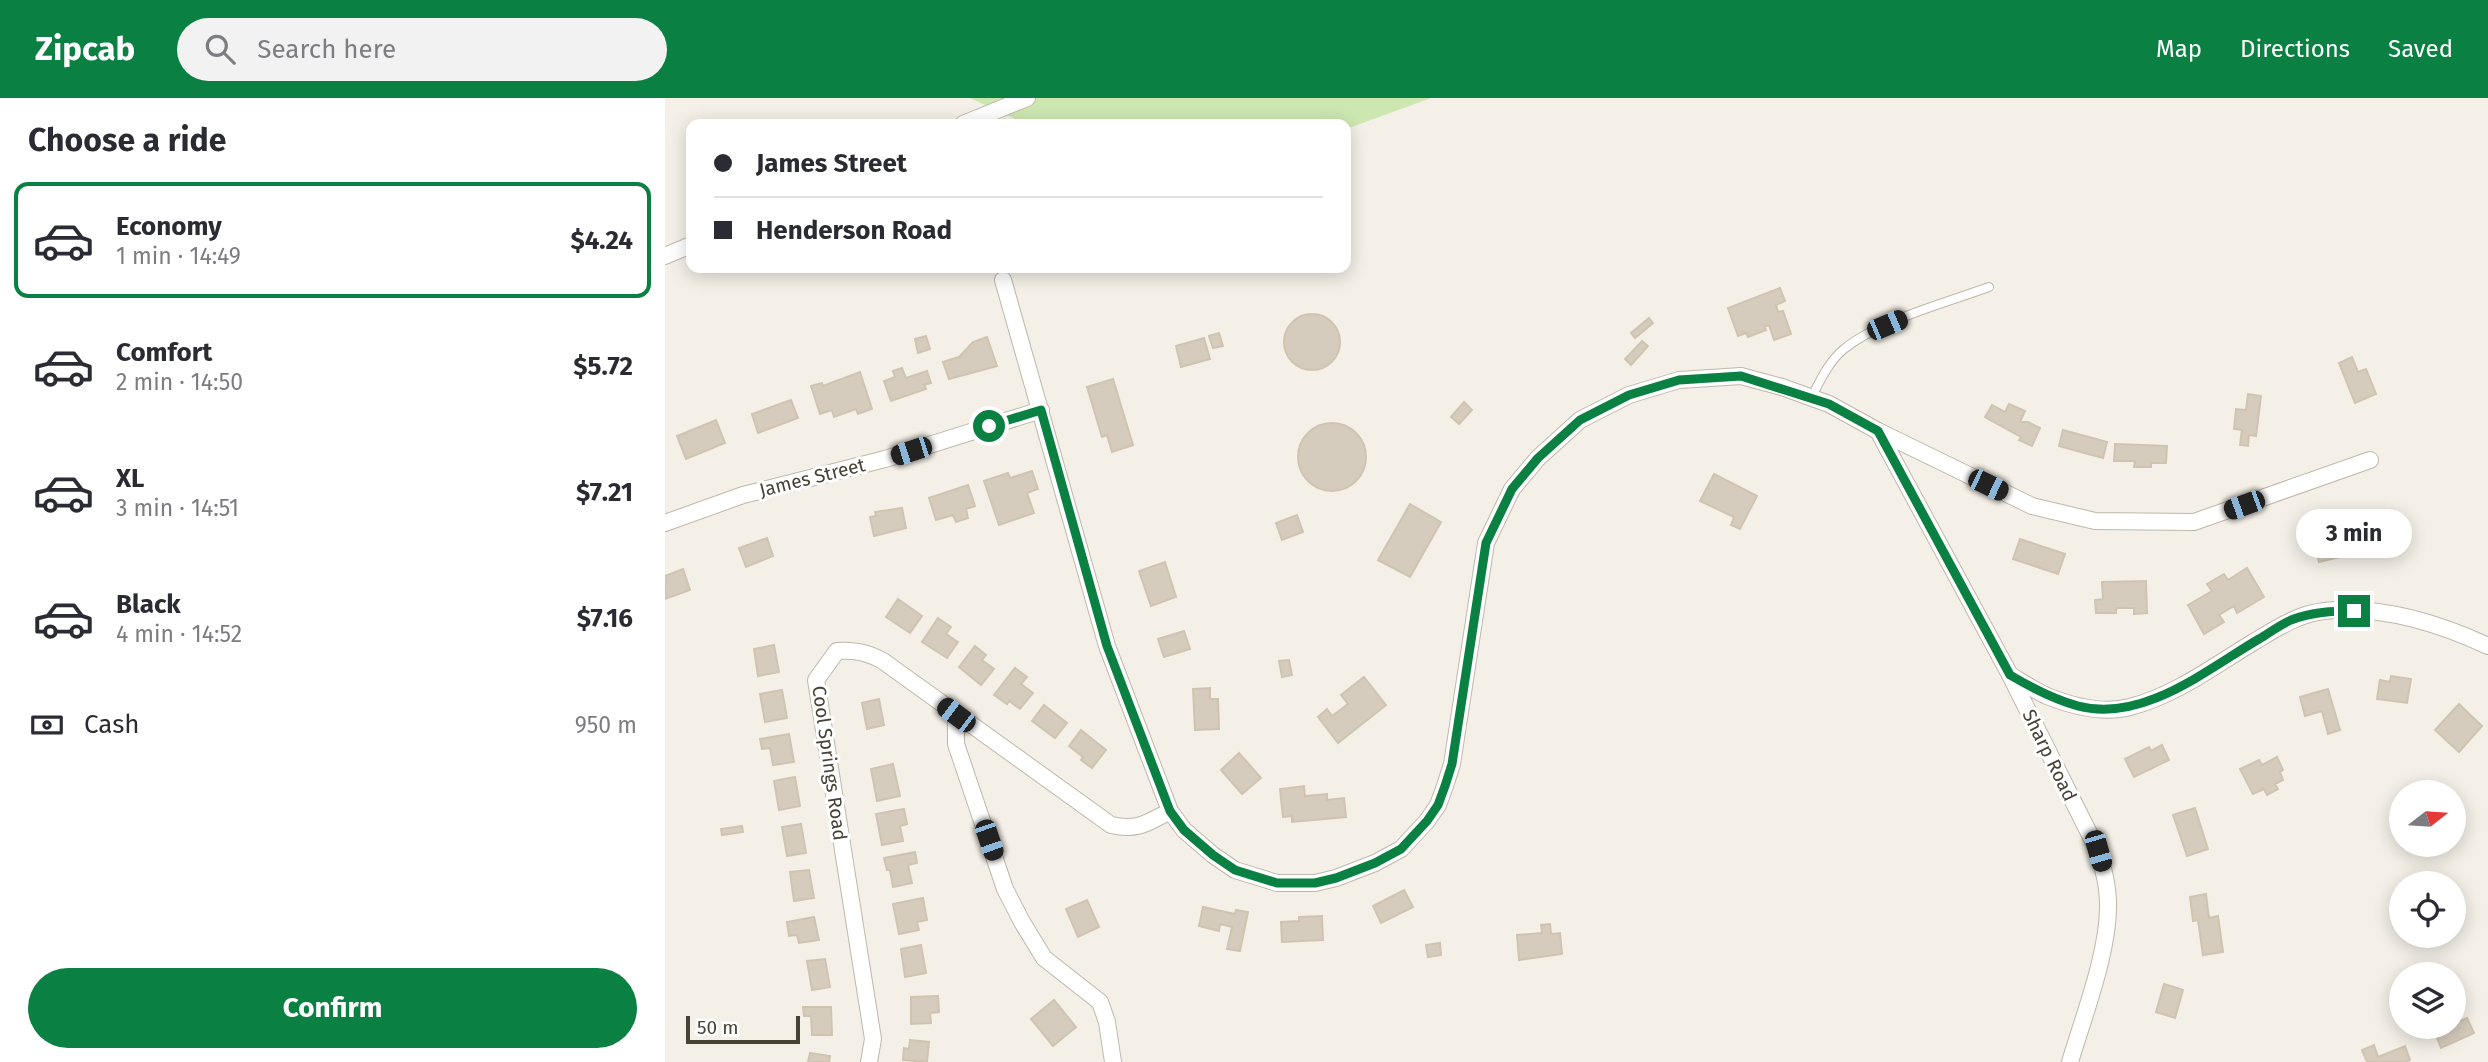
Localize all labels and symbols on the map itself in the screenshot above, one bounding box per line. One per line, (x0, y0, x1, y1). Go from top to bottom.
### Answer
car (1864, 307, 1911, 343)
route start (973, 410, 1005, 442)
car (888, 435, 935, 467)
street label: James Street (757, 453, 868, 502)
car (1965, 466, 2012, 504)
car (2221, 488, 2268, 522)
callout: 3 min (2296, 510, 2412, 559)
route end (2338, 595, 2370, 627)
street label: Cool Springs Road (807, 684, 852, 842)
car (933, 694, 980, 736)
street label: Sharp Road (2017, 706, 2082, 805)
north arrow (2389, 780, 2466, 858)
car (973, 817, 1006, 863)
car (2083, 828, 2114, 874)
scale bar (686, 1013, 800, 1045)

